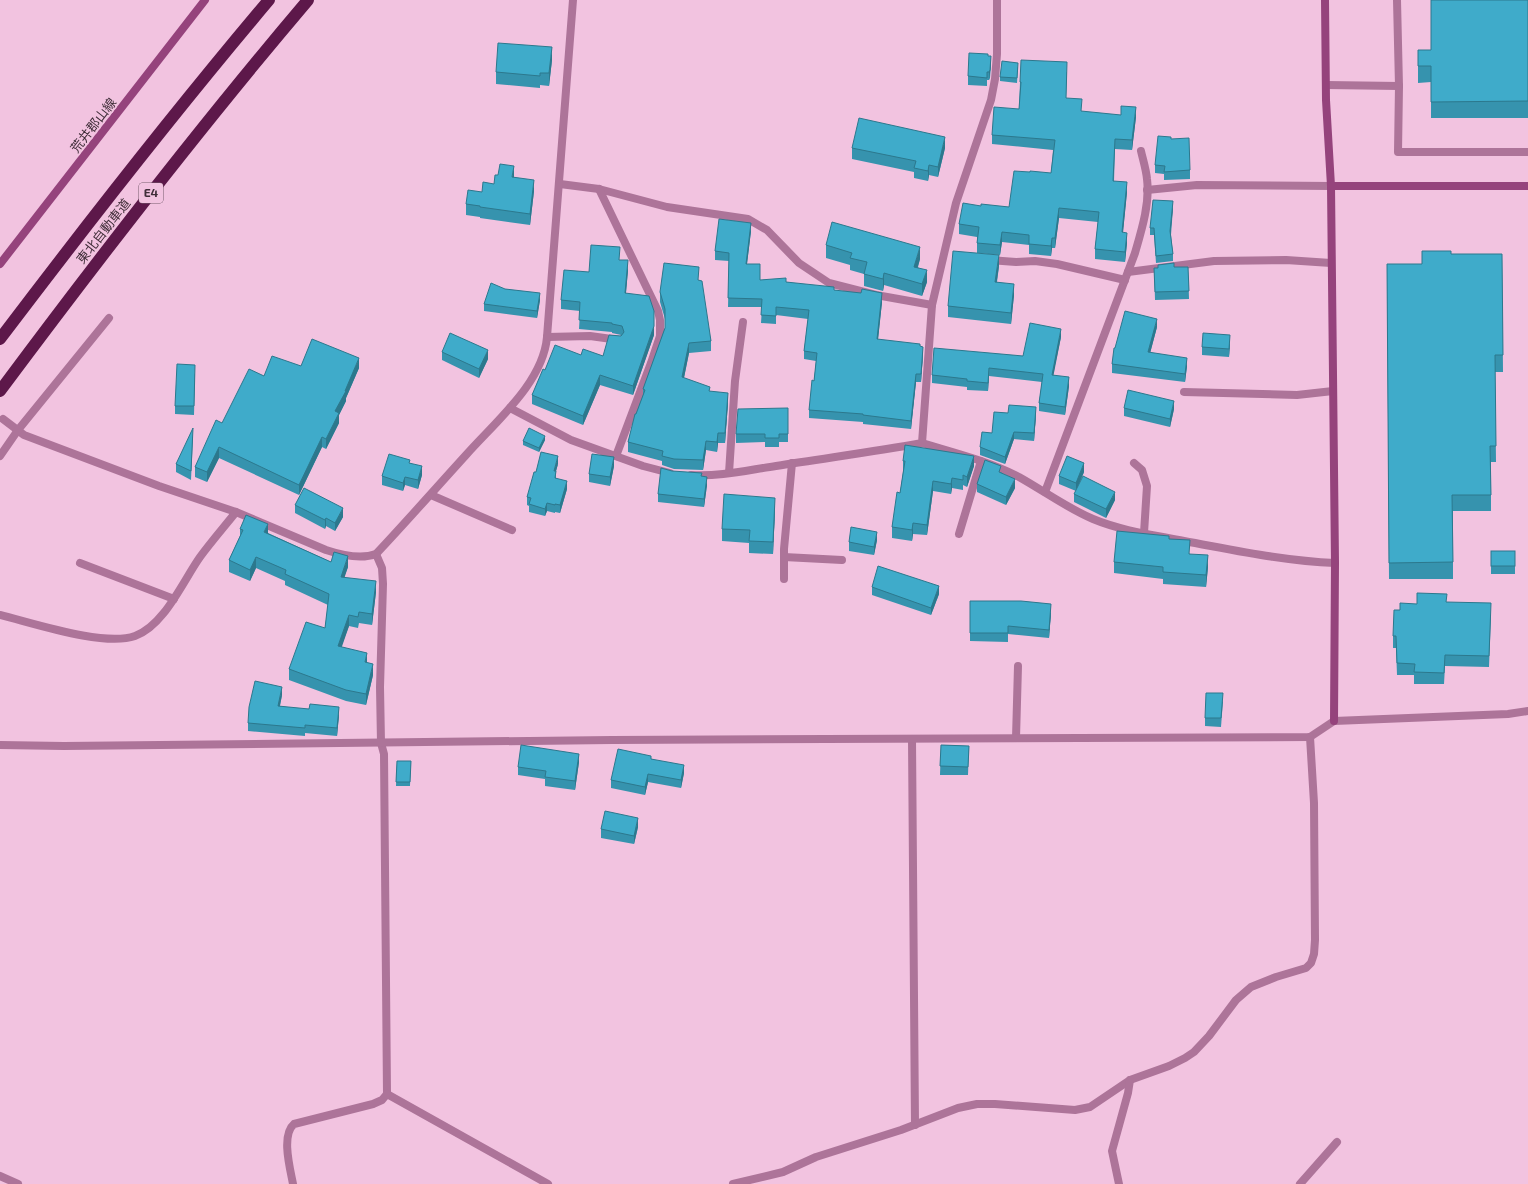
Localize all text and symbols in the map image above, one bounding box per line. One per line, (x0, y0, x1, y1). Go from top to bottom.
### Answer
street label: 荒井郡山線 (67, 94, 119, 156)
road number: E4 (139, 183, 163, 203)
street label: 東北自動車道 (73, 195, 133, 267)

